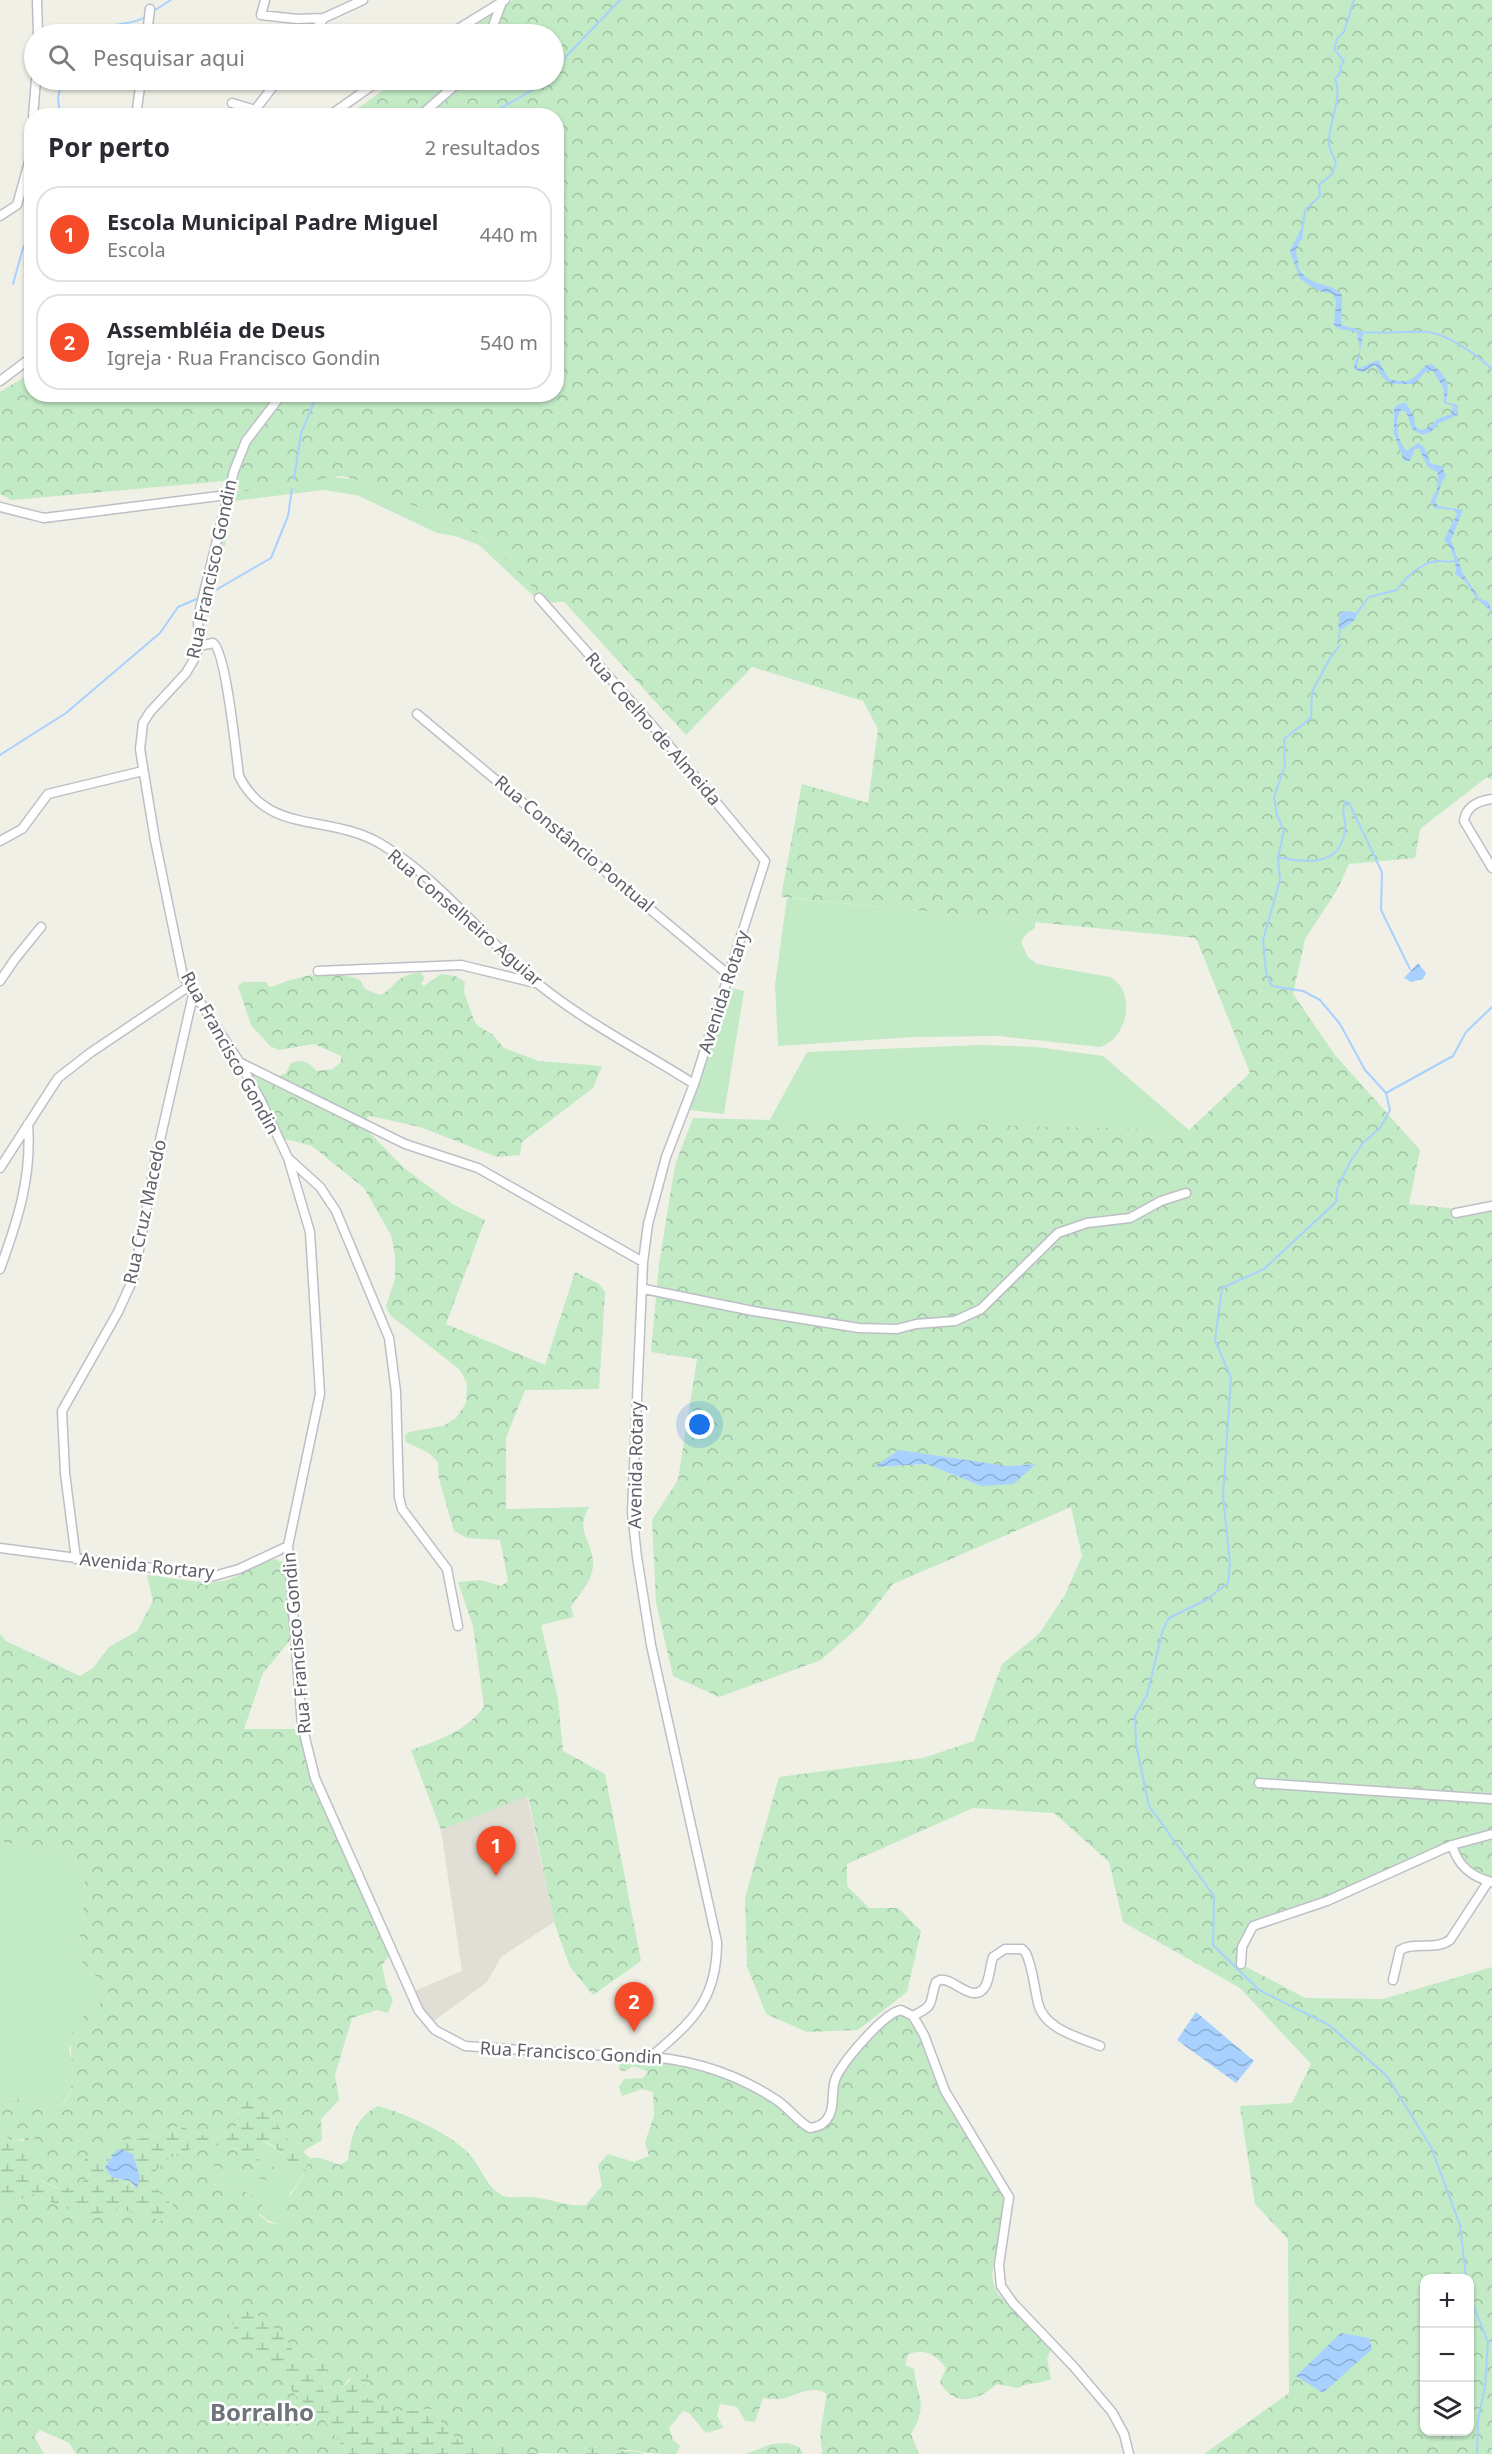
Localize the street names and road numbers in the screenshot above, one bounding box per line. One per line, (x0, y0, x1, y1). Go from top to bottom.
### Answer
street label: Rua Francisco Gondin (180, 477, 242, 661)
street label: Rua Coelho de Almeida (581, 647, 727, 810)
street label: Rua Constâncio Pontual (490, 769, 659, 917)
street label: Rua Conselheiro Aguiar (383, 843, 549, 992)
street label: Avenida Rotary (692, 926, 754, 1056)
street label: Rua Francisco Gondin (176, 967, 286, 1138)
street label: Rua Cruz Macedo (117, 1137, 171, 1286)
street label: Avenida Rotary (622, 1400, 648, 1529)
street label: Avenida Rortary (79, 1546, 216, 1584)
street label: Rua Francisco Gondin (276, 1551, 316, 1735)
street label: Rua Francisco Gondin (479, 2035, 663, 2069)

